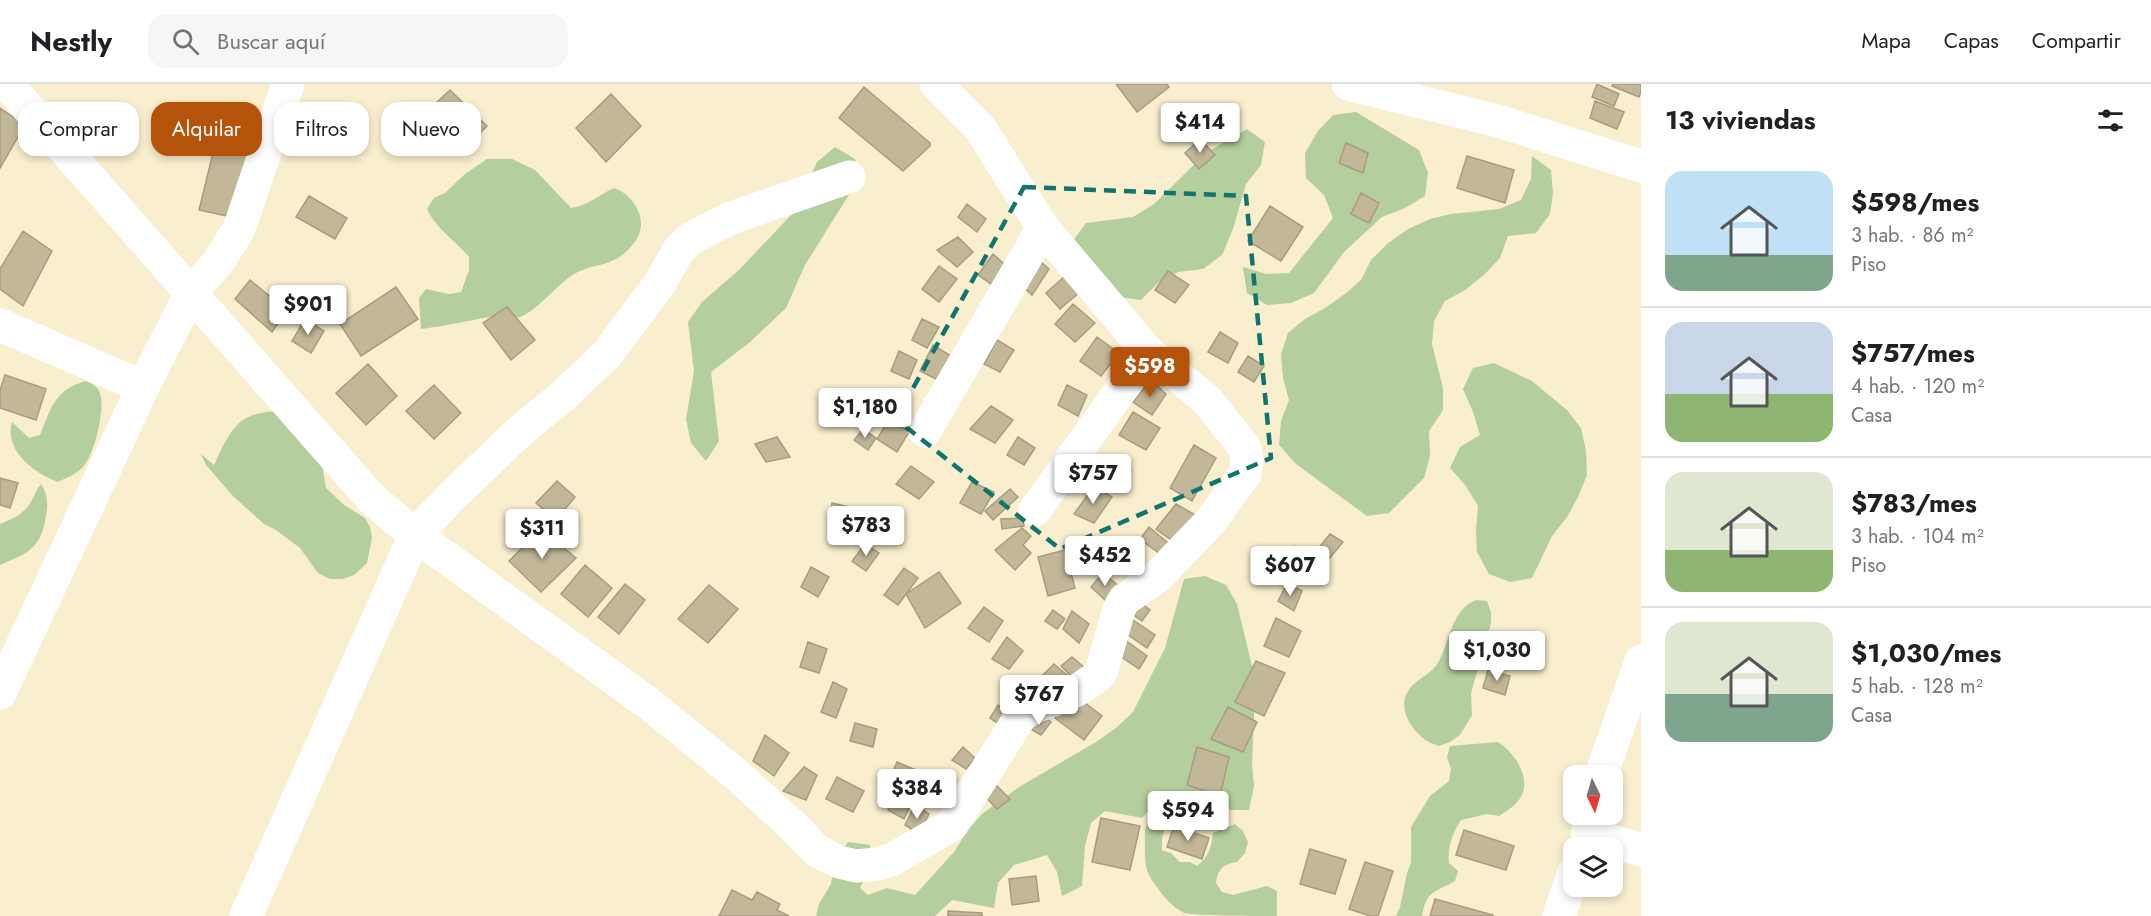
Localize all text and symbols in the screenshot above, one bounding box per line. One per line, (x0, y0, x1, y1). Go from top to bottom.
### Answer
search box (148, 14, 568, 68)
text: Nestly (30, 21, 112, 62)
icon: search (169, 25, 202, 58)
text: Buscar aquí (217, 25, 325, 57)
text: Mapa (1862, 26, 1911, 56)
text: Capas (1944, 26, 1999, 56)
text: Compartir (2032, 26, 2121, 56)
text: 13 viviendas (1665, 101, 1816, 139)
chip: Comprar (18, 102, 139, 156)
chip: Alquilar (151, 102, 262, 156)
chip: Filtros (274, 102, 369, 156)
chip: Nuevo (381, 102, 481, 156)
pin: $414 (1164, 103, 1236, 154)
icon: filters (2094, 104, 2127, 137)
text: $414 (1175, 108, 1225, 137)
text: $598/mes (1851, 183, 1979, 221)
icon: home (1713, 195, 1785, 267)
text: 3 hab. · 86 m² (1851, 221, 1973, 250)
text: Piso (1851, 250, 1886, 279)
pin: $901 (272, 285, 344, 336)
text: $901 (283, 290, 333, 319)
text: $757/mes (1851, 334, 1975, 372)
icon: home (1713, 346, 1785, 418)
pin: $598 (1114, 347, 1186, 398)
text: $598 (1124, 352, 1176, 381)
text: 4 hab. · 120 m² (1851, 372, 1984, 401)
pin: $1,180 (816, 388, 914, 439)
text: $1,180 (832, 393, 898, 422)
text: Casa (1851, 401, 1892, 430)
pin: $757 (1057, 454, 1129, 505)
text: $757 (1068, 459, 1118, 488)
text: $783/mes (1851, 484, 1977, 522)
icon: home (1713, 496, 1785, 568)
pin: $783 (830, 506, 902, 557)
pin: $311 (506, 509, 578, 560)
text: $783 (841, 511, 891, 540)
text: $311 (519, 514, 565, 543)
text: 3 hab. · 104 m² (1851, 522, 1984, 551)
pin: $452 (1069, 536, 1141, 587)
text: $452 (1079, 541, 1131, 570)
pin: $607 (1254, 546, 1326, 597)
text: $607 (1264, 551, 1316, 580)
text: Piso (1851, 551, 1886, 580)
pin: $1,030 (1448, 631, 1546, 682)
text: $1,030/mes (1851, 634, 2001, 672)
text: $1,030 (1463, 636, 1531, 665)
icon: home (1713, 646, 1785, 718)
text: 5 hab. · 128 m² (1851, 672, 1983, 701)
pin: $767 (1003, 675, 1075, 726)
text: $767 (1014, 680, 1064, 709)
text: Casa (1851, 701, 1892, 730)
north arrow (1563, 765, 1623, 825)
map controls (1563, 765, 1623, 897)
pin: $384 (881, 769, 953, 820)
text: $384 (891, 774, 943, 803)
pin: $594 (1152, 791, 1224, 842)
text: $594 (1162, 796, 1214, 825)
button: layers (1563, 837, 1623, 897)

